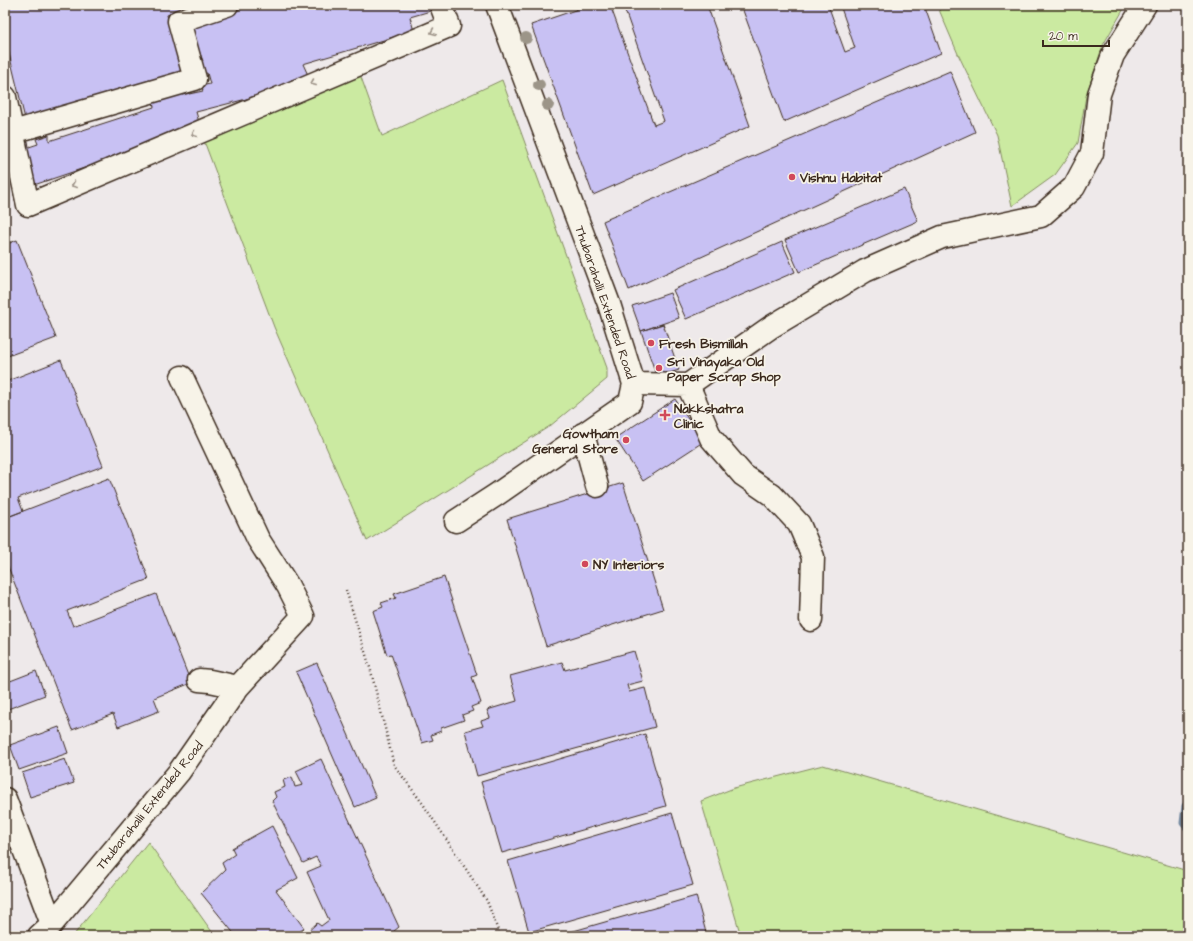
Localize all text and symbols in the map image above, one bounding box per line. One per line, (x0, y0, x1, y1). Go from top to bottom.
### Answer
scale bar (1043, 22, 1109, 48)
one-way arrow (429, 28, 436, 36)
text: 20 m (1049, 28, 1078, 45)
one-way arrow (310, 79, 317, 87)
one-way arrow (190, 130, 197, 138)
place label: Vishnu Habitat (799, 169, 883, 187)
marker: Vishnu Habitat (787, 172, 797, 182)
one-way arrow (71, 181, 78, 189)
street label: Thubarahalli Extended Road (570, 223, 640, 382)
place label: Fresh Bismillah (659, 335, 748, 353)
marker: Fresh Bismillah (646, 338, 656, 348)
place label: Sri Vinayaka Old Paper Scrap Shop (666, 353, 781, 387)
marker: Sri Vinayaka Old Paper Scrap Shop (654, 363, 664, 373)
place label: Nakkshatra Clinic (674, 400, 744, 433)
marker: Nakkshatra Clinic (659, 409, 671, 421)
place label: Gowtham General Store (532, 425, 619, 458)
marker: Gowtham General Store (621, 435, 631, 445)
place label: NY Interiors (593, 556, 665, 574)
marker: NY Interiors (580, 559, 590, 569)
street label: Thubarahalli Extended Road (92, 737, 208, 874)

